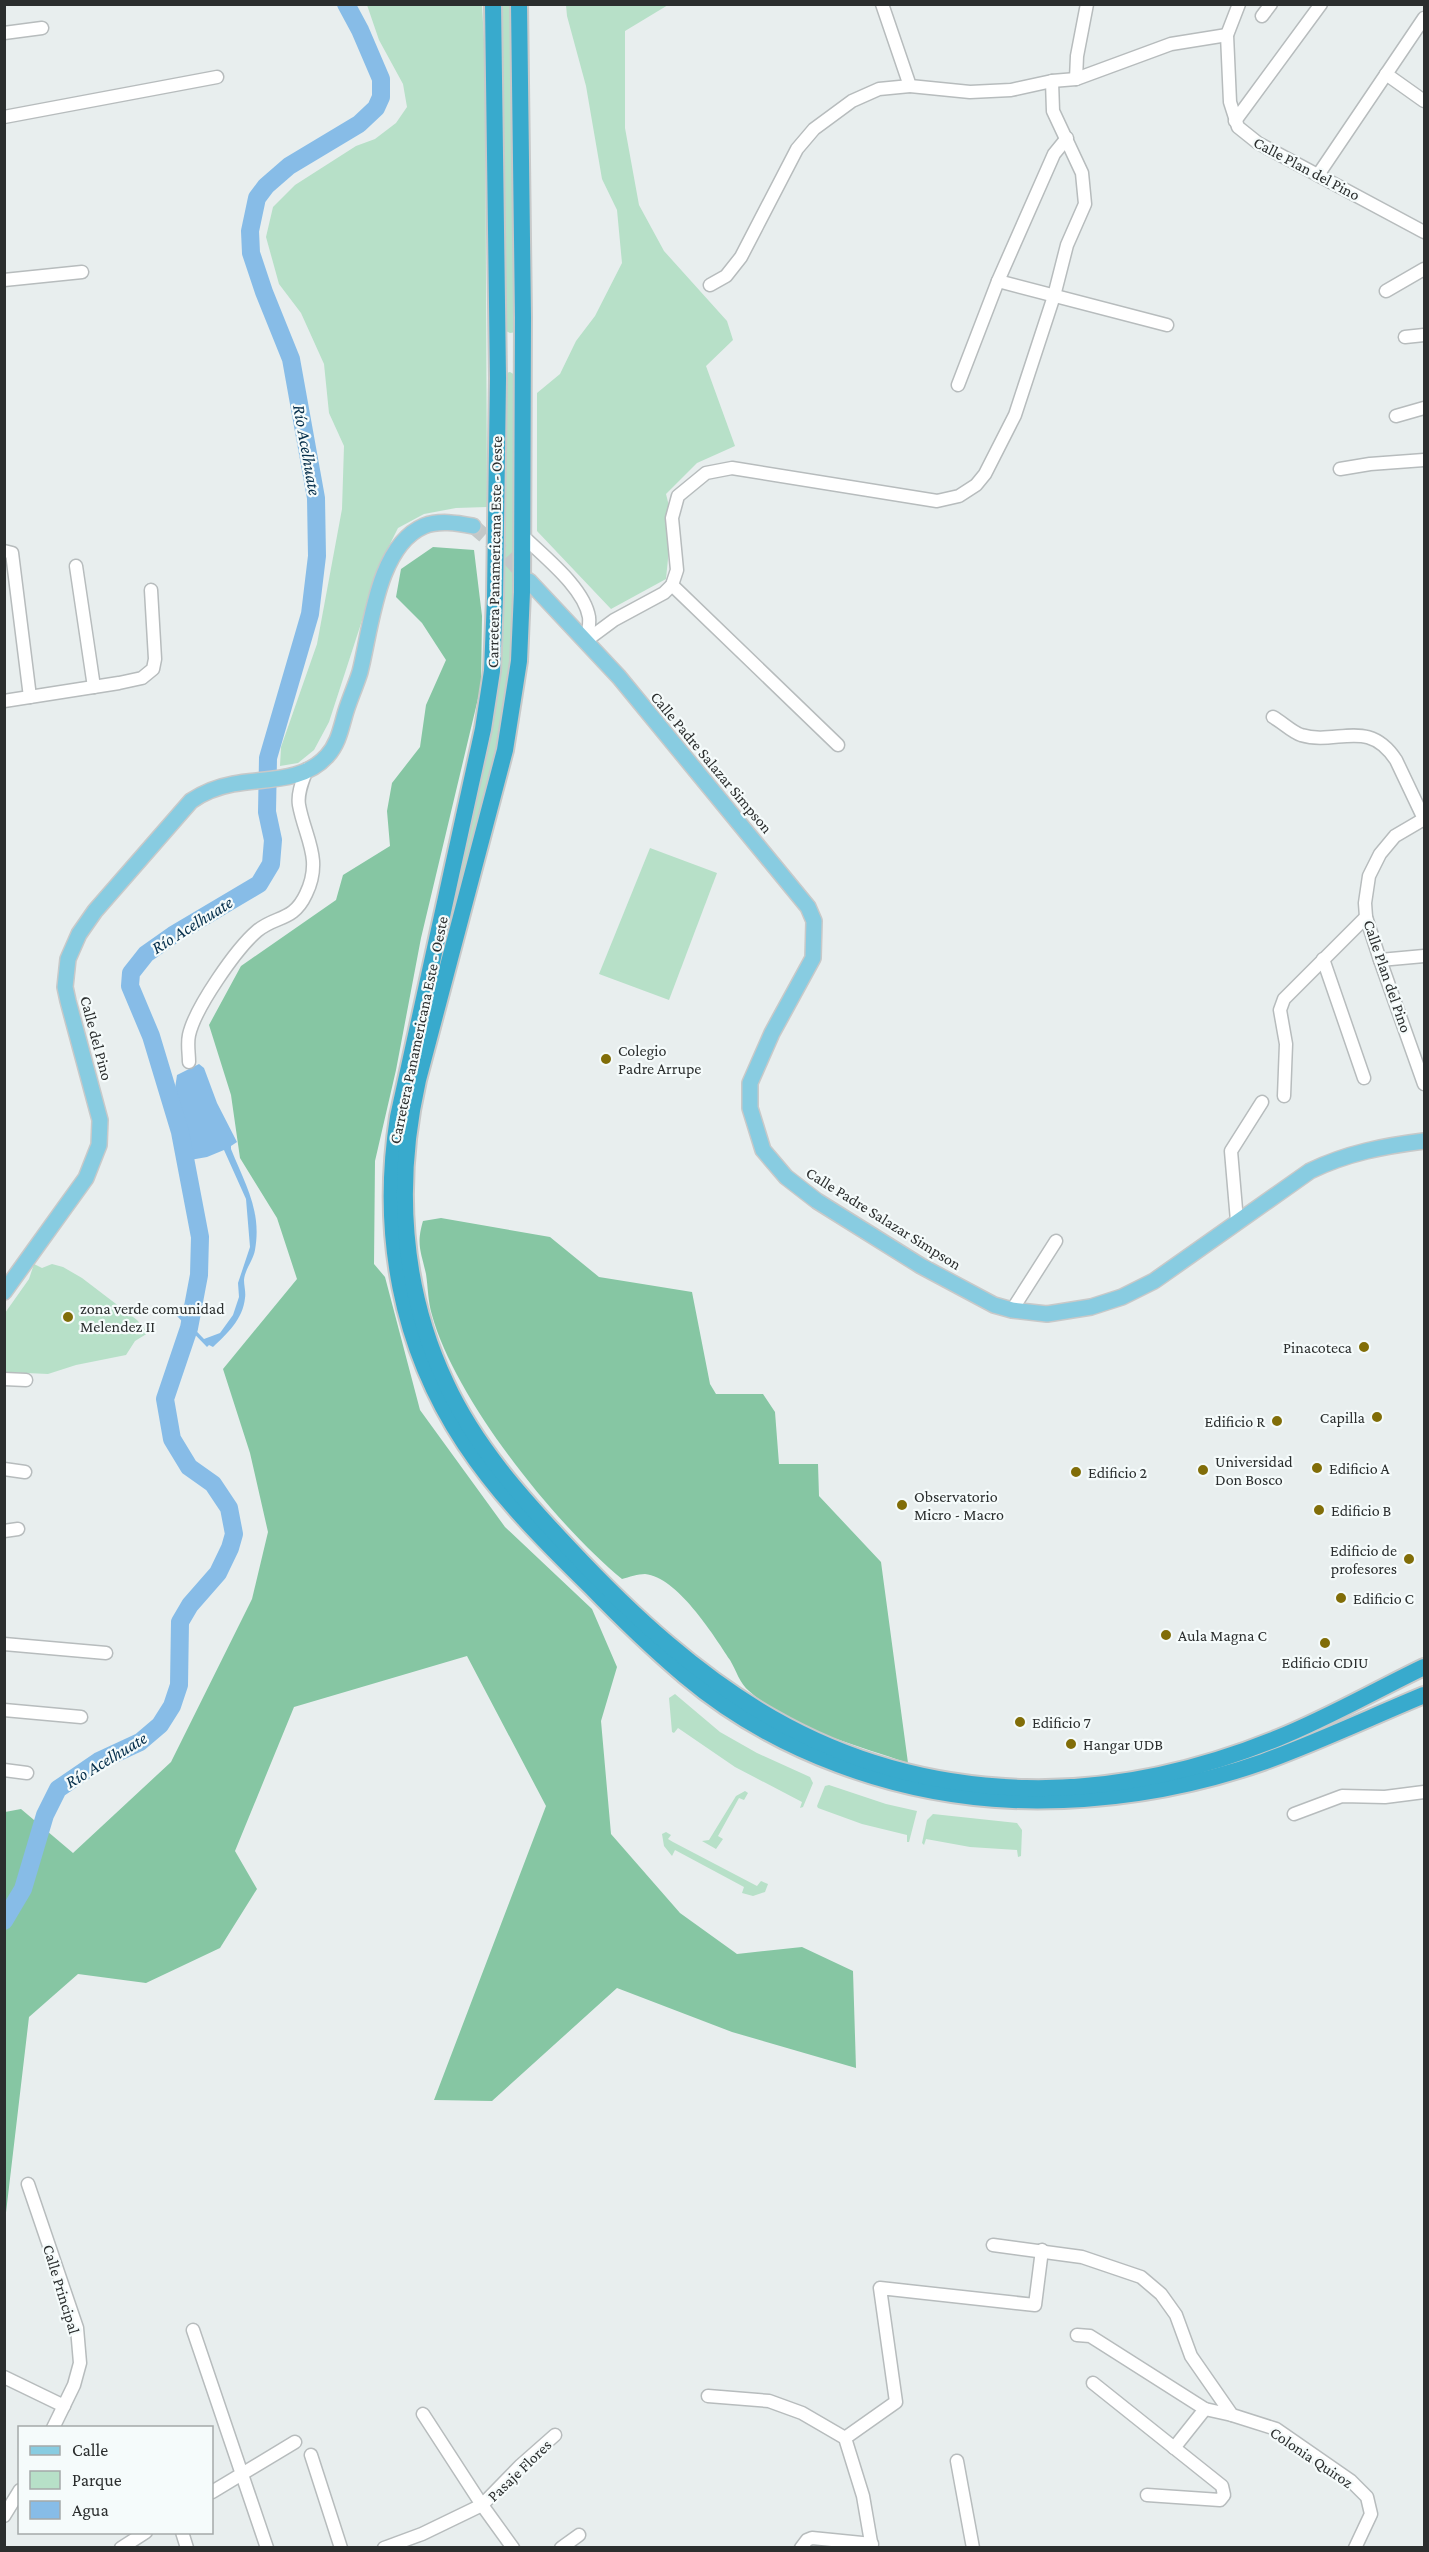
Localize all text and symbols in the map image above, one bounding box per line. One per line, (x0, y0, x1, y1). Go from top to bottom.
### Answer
street label: Calle Plan del Pino (1251, 133, 1363, 204)
water label: Río Acelhuate (289, 403, 325, 497)
street label: Carretera Panamericana Este - Oeste (484, 436, 505, 668)
street label: Calle Padre Salazar Simpson (647, 688, 776, 837)
water label: Río Acelhuate (148, 892, 236, 958)
street label: Carretera Panamericana Este - Oeste (386, 915, 451, 1145)
street label: Calle Plan del Pino (1360, 918, 1415, 1035)
street label: Calle del Pino (77, 994, 116, 1082)
place label: Colegio Padre Arrupe (618, 1042, 701, 1078)
marker: Colegio Padre Arrupe (599, 1052, 613, 1066)
street label: Calle Padre Salazar Simpson (803, 1164, 965, 1274)
place label: zona verde comunidad Melendez II (80, 1300, 225, 1335)
marker: zona verde comunidad Melendez II (61, 1310, 75, 1324)
place label: Pinacoteca (1283, 1339, 1353, 1356)
marker: Pinacoteca (1357, 1340, 1371, 1354)
place label: Capilla (1320, 1409, 1366, 1427)
marker: Capilla (1370, 1410, 1384, 1424)
place label: Edificio R (1205, 1413, 1265, 1430)
marker: Edificio R (1270, 1414, 1284, 1428)
place label: Universidad Don Bosco (1215, 1453, 1293, 1488)
place label: Edificio A (1329, 1460, 1391, 1477)
marker: Edificio A (1310, 1461, 1324, 1475)
marker: Universidad Don Bosco (1196, 1463, 1210, 1477)
place label: Edificio 2 (1088, 1464, 1148, 1481)
marker: Edificio 2 (1069, 1465, 1083, 1479)
place label: Observatorio Micro - Macro (914, 1488, 1004, 1523)
marker: Observatorio Micro - Macro (895, 1498, 909, 1512)
place label: Edificio B (1331, 1502, 1392, 1519)
marker: Edificio B (1312, 1503, 1326, 1517)
place label: Edificio de profesores (1330, 1542, 1397, 1578)
marker: Edificio de profesores (1402, 1552, 1416, 1566)
place label: Edificio C (1353, 1590, 1414, 1607)
marker: Edificio C (1334, 1591, 1348, 1605)
place label: Aula Magna C (1178, 1627, 1267, 1645)
marker: Aula Magna C (1159, 1628, 1173, 1642)
marker: Edificio CDIU (1318, 1636, 1332, 1650)
place label: Edificio CDIU (1282, 1654, 1368, 1671)
place label: Edificio 7 (1032, 1714, 1092, 1731)
marker: Edificio 7 (1013, 1715, 1027, 1729)
water label: Río Acelhuate (61, 1728, 151, 1792)
place label: Hangar UDB (1083, 1736, 1163, 1754)
marker: Hangar UDB (1064, 1737, 1078, 1751)
street label: Calle Principal (39, 2242, 83, 2336)
street label: Colonia Quiroz (1267, 2424, 1356, 2491)
legend (18, 2426, 213, 2534)
street label: Pasaje Flores (484, 2436, 555, 2506)
text: Calle (72, 2440, 108, 2460)
text: Parque (72, 2470, 122, 2490)
text: Agua (72, 2500, 109, 2520)

